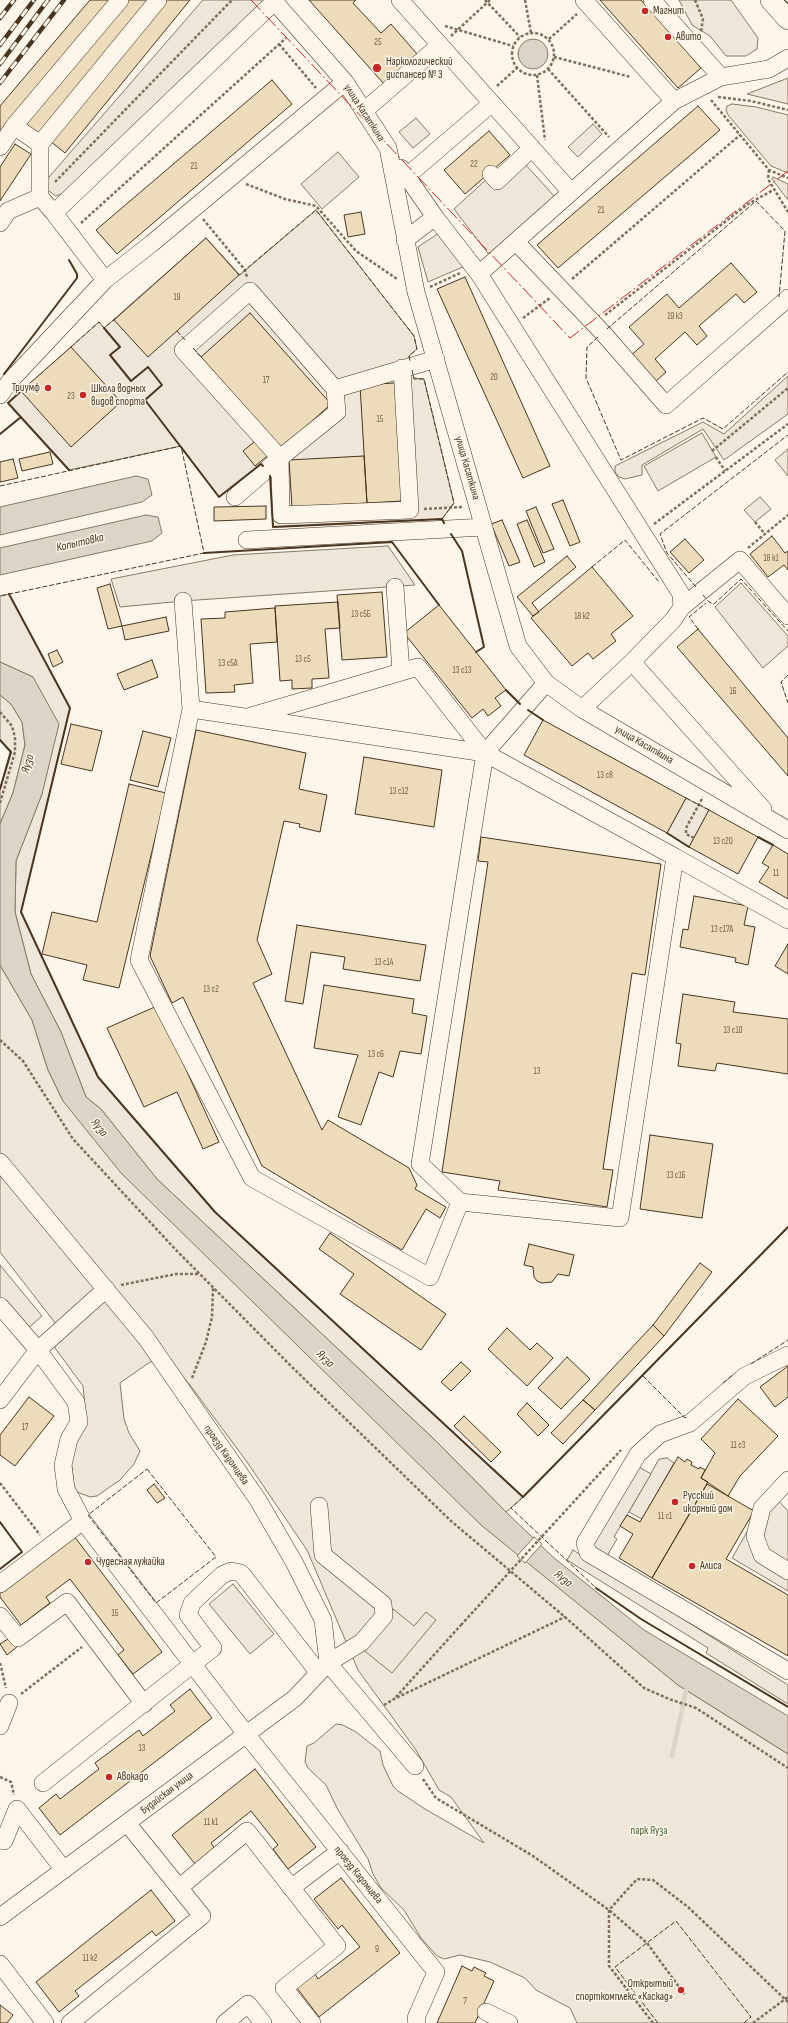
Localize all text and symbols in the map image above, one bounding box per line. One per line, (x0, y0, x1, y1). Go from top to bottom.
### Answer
place label: Магнит (653, 4, 684, 18)
marker: Магнит (640, 6, 650, 16)
place label: Авито (676, 30, 701, 44)
marker: Авито (663, 32, 673, 42)
house number: 25 (374, 38, 382, 48)
place label: Наркологический диспансер № 3 (386, 55, 453, 81)
marker: Наркологический диспансер № 3 (371, 62, 383, 74)
street label: улица Касаткина (341, 82, 387, 144)
house number: 22 (470, 160, 478, 170)
house number: 21 (191, 162, 197, 172)
house number: 21 (598, 206, 604, 216)
house number: 19 (173, 293, 181, 303)
house number: 19 к3 (667, 312, 683, 322)
house number: 20 (490, 373, 498, 383)
house number: 17 (263, 376, 269, 386)
place label: Триумф (12, 381, 40, 395)
place label: Школа водных видов спорта (91, 382, 146, 408)
marker: Триумф (43, 383, 53, 393)
marker: Школа водных видов спорта (78, 390, 88, 400)
house number: 23 (67, 392, 75, 402)
house number: 15 (377, 415, 383, 425)
street label: улица Касаткина (452, 435, 482, 501)
water label: Копытовка (55, 531, 105, 555)
house number: 18 к1 (763, 554, 779, 564)
house number: 13 с5Б (351, 610, 371, 620)
house number: 18 к2 (574, 612, 590, 622)
house number: 13 с5 (295, 655, 311, 665)
house number: 13 с5А (218, 659, 238, 669)
house number: 13 с13 (453, 666, 471, 676)
house number: 16 (729, 687, 737, 697)
street label: улица Касаткина (612, 723, 676, 767)
water label: Яуза (18, 753, 38, 775)
house number: 13 с8 (597, 771, 613, 781)
house number: 13 с12 (390, 787, 408, 797)
house number: 13 с20 (713, 837, 733, 847)
house number: 11 (773, 869, 779, 879)
house number: 13 с17А (711, 925, 733, 935)
house number: 13 с14 (375, 958, 393, 968)
house number: 13 с2 (203, 985, 219, 995)
house number: 13 с10 (723, 1026, 743, 1036)
house number: 13 с6 (368, 1050, 384, 1060)
house number: 13 (534, 1067, 540, 1077)
water label: Яуза (87, 1116, 111, 1140)
house number: 13 с16 (666, 1171, 686, 1181)
water label: Яуза (313, 1347, 337, 1371)
house number: 17 (22, 1423, 28, 1433)
street label: проезд Кадомцева (201, 1423, 251, 1487)
house number: 11 с3 (730, 1441, 746, 1451)
place label: Русский икорный дом (683, 1489, 732, 1515)
marker: Русский икорный дом (670, 1497, 680, 1507)
house number: 11 с1 (658, 1512, 672, 1522)
place label: Чудесная лужайка (96, 1555, 165, 1569)
marker: Чудесная лужайка (83, 1557, 93, 1567)
place label: Алиса (700, 1559, 722, 1573)
marker: Алиса (687, 1561, 697, 1571)
water label: Яуза (551, 1567, 575, 1591)
house number: 15 (112, 1609, 118, 1619)
house number: 13 (139, 1744, 145, 1754)
street label: Будайская улица (138, 1769, 196, 1817)
place label: Авокадо (117, 1770, 148, 1784)
marker: Авокадо (104, 1772, 114, 1782)
house number: 11 к1 (204, 1818, 218, 1828)
park label: парк Яуза (631, 1824, 667, 1838)
street label: проезд Кадомцева (331, 1844, 385, 1906)
house number: 9 (375, 1945, 379, 1955)
house number: 11 к2 (83, 1954, 97, 1964)
place label: Открытый спорткомплекс «Каскад» (575, 1977, 673, 2003)
marker: Открытый спорткомплекс «Каскад» (676, 1985, 686, 1995)
house number: 7 (463, 1997, 467, 2007)

